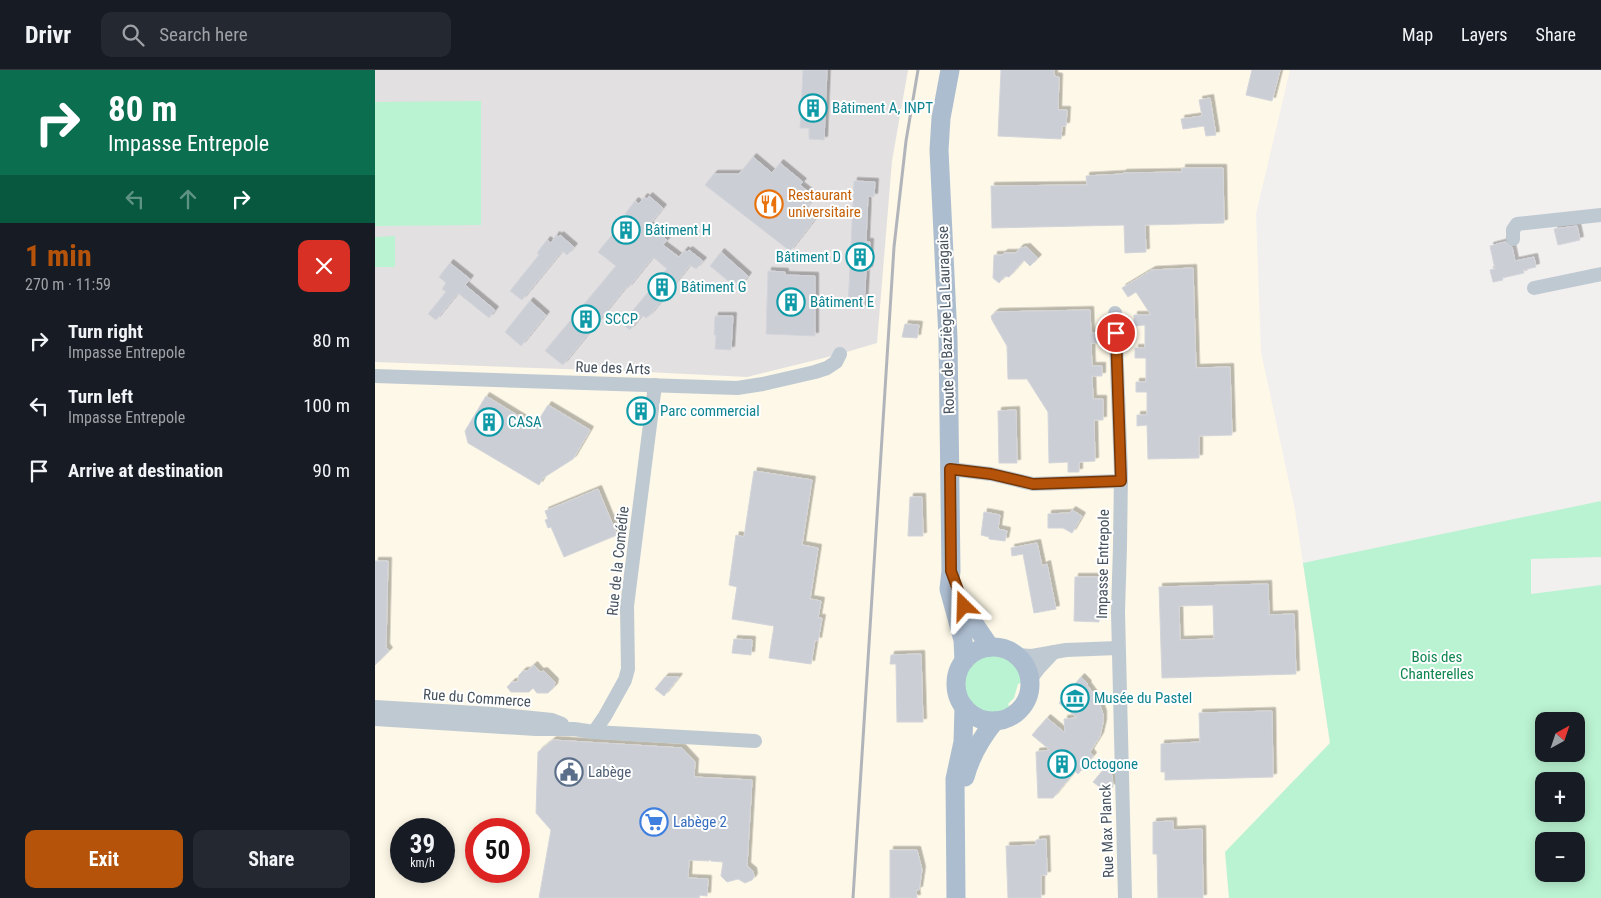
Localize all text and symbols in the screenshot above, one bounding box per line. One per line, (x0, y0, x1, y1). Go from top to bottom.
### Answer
search box (101, 12, 451, 57)
text: Drivr (25, 21, 71, 49)
icon: search (119, 21, 147, 49)
text: Search here (159, 23, 248, 46)
text: Map (1402, 24, 1433, 45)
text: Layers (1461, 24, 1508, 45)
text: Share (1536, 24, 1576, 45)
text: 80 m (108, 89, 177, 130)
icon: right (25, 90, 90, 155)
building icon: Bâtiment A, INPT (798, 93, 828, 123)
place label: Bâtiment A, INPT (832, 99, 933, 117)
text: Impasse Entrepole (108, 131, 269, 156)
icon: left (121, 185, 149, 213)
icon: ahead (174, 185, 202, 213)
icon: right (227, 185, 255, 213)
place label: Restaurant universitaire (788, 186, 861, 221)
restaurant icon: Restaurant universitaire (754, 189, 784, 219)
building icon: Bâtiment H (611, 215, 641, 245)
place label: Bâtiment H (645, 221, 711, 239)
street label: Route de Baziège La Lauragaise (934, 225, 958, 415)
text: 1 min (25, 238, 92, 273)
button: close (298, 240, 350, 292)
building icon: Bâtiment D (845, 242, 875, 272)
place label: Bâtiment D (776, 248, 841, 266)
building icon: Bâtiment G (647, 272, 677, 302)
text: 270 m · 11:59 (25, 275, 111, 294)
place label: Bâtiment G (681, 278, 747, 296)
building icon: Bâtiment E (776, 287, 806, 317)
place label: Bâtiment E (810, 293, 874, 311)
building icon: SCCP (571, 304, 601, 334)
place label: SCCP (605, 310, 638, 328)
pin (1095, 312, 1137, 354)
icon: arrive (1102, 319, 1130, 347)
text: Turn right (68, 320, 143, 343)
icon: right (25, 327, 53, 355)
text: 80 m (313, 329, 350, 352)
text: Impasse Entrepole (68, 343, 185, 362)
street label: Rue des Arts (575, 358, 651, 378)
text: Turn left (68, 385, 133, 408)
icon: left (25, 392, 53, 420)
text: 100 m (303, 394, 350, 417)
building icon: Parc commercial (626, 396, 656, 426)
place label: Parc commercial (660, 402, 760, 420)
building icon: CASA (474, 407, 504, 437)
text: Impasse Entrepole (68, 408, 185, 427)
place label: CASA (508, 413, 542, 431)
icon: arrive (25, 457, 53, 485)
text: Arrive at destination (68, 459, 223, 482)
text: 90 m (313, 459, 350, 482)
street label: Rue de la Comédie (603, 505, 633, 617)
street label: Impasse Entrepole (1093, 509, 1113, 619)
position arrow (937, 579, 989, 631)
park label: Bois des Chanterelles (1400, 648, 1474, 683)
museum icon: Musée du Pastel (1060, 683, 1090, 713)
street label: Rue du Commerce (423, 685, 531, 711)
place label: Musée du Pastel (1094, 689, 1192, 707)
north arrow (1535, 712, 1585, 762)
map controls (1535, 712, 1585, 882)
building icon: Octogone (1047, 749, 1077, 779)
place label: Octogone (1081, 755, 1138, 773)
public building icon: Labège (554, 757, 584, 787)
place label: Labège (588, 763, 631, 781)
button: + (1535, 772, 1585, 822)
street label: Rue Max Planck (1096, 783, 1118, 878)
supermarket icon: Labège 2 (639, 807, 669, 837)
place label: Labège 2 (673, 813, 727, 831)
speed limit sign: 50 (465, 818, 530, 883)
button: Exit (25, 830, 183, 888)
button: Share (193, 830, 350, 888)
text: 39 (410, 830, 435, 859)
button: − (1535, 832, 1585, 882)
text: km/h (410, 856, 435, 870)

